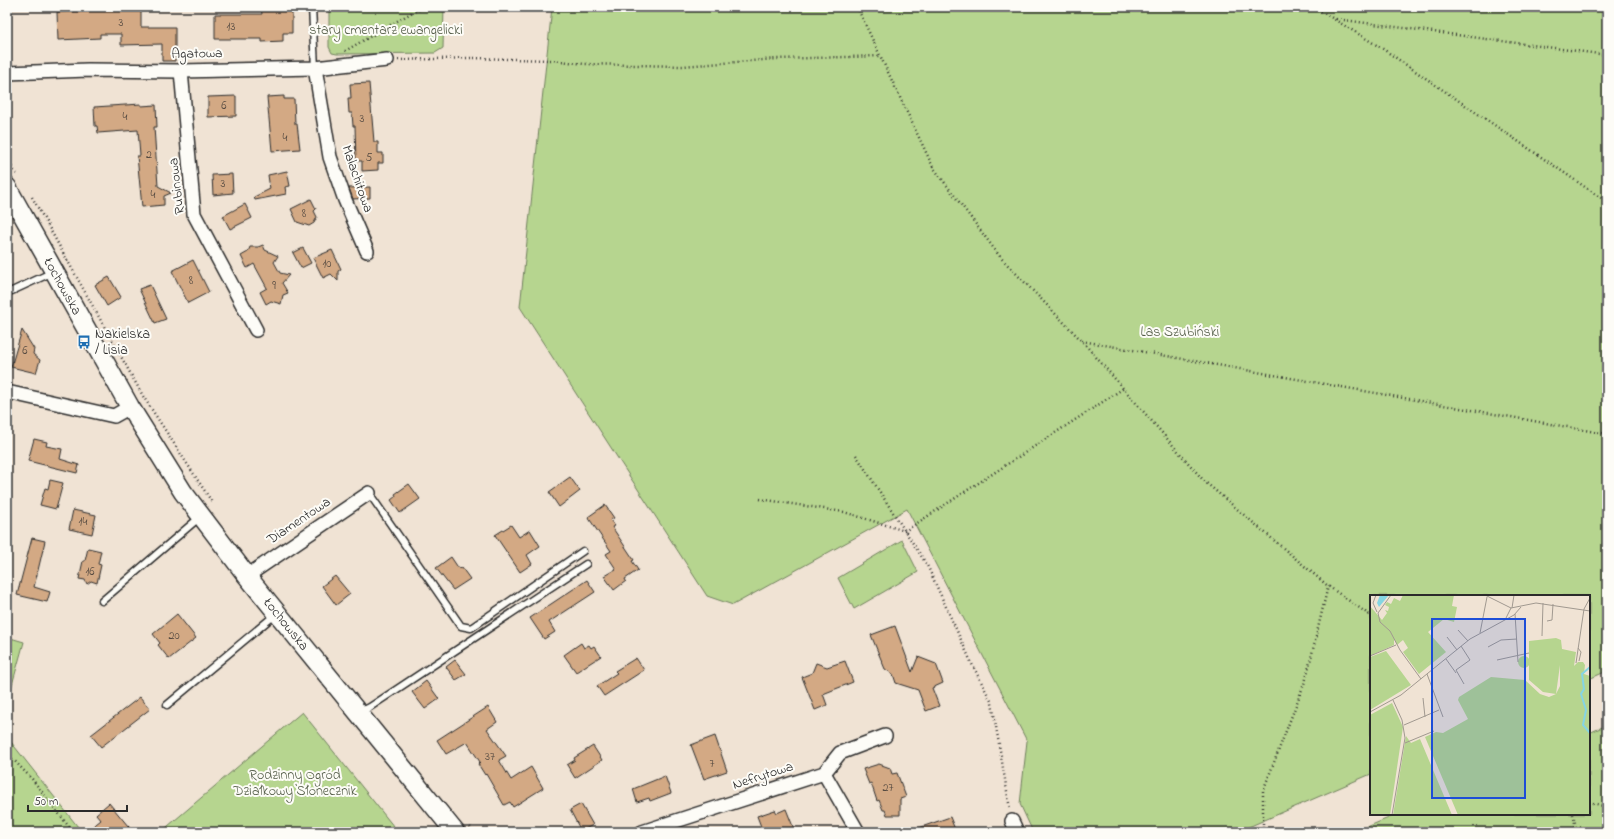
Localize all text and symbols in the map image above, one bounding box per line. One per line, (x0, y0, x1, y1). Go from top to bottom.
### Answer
house number: 3 (119, 14, 124, 32)
house number: 13 (227, 18, 235, 36)
park label: stary cmentarz ewangelicki (309, 20, 463, 42)
street label: Agatowa (171, 43, 223, 66)
house number: 6 (221, 97, 227, 115)
house number: 4 (123, 108, 128, 126)
house number: 3 (360, 110, 365, 128)
house number: 4 (283, 129, 288, 147)
street label: Malachitowa (336, 142, 378, 216)
house number: 2 (146, 146, 152, 164)
house number: 5 (366, 149, 373, 167)
street label: Rubinowa (163, 157, 191, 215)
house number: 3 (221, 175, 226, 193)
house number: 4 (151, 186, 156, 204)
house number: 8 (302, 205, 307, 223)
street label: Łochowska (38, 253, 87, 319)
house number: 10 (322, 255, 332, 273)
house number: 8 (189, 272, 194, 290)
house number: 9 (272, 277, 276, 295)
park label: Las Szubiński (1141, 322, 1219, 343)
place label: Nakielska / Lisia (95, 324, 150, 361)
bus stop icon: Nakielska / Lisia (76, 334, 92, 350)
house number: 6 (22, 342, 28, 360)
street label: Diamentowa (262, 492, 335, 551)
house number: 14 (79, 513, 87, 531)
house number: 16 (85, 563, 95, 581)
street label: Łochowska (258, 593, 314, 655)
inset map (1370, 595, 1590, 815)
house number: 20 (168, 627, 180, 645)
house number: 37 (485, 748, 495, 766)
house number: 7 (710, 755, 715, 773)
street label: Nefrytowa (730, 756, 796, 797)
park label: Rodzinny Ogród Działkowy Słonecznik (232, 765, 358, 803)
house number: 27 (883, 779, 894, 797)
scale bar (28, 787, 127, 813)
text: 50 m (34, 793, 58, 811)

